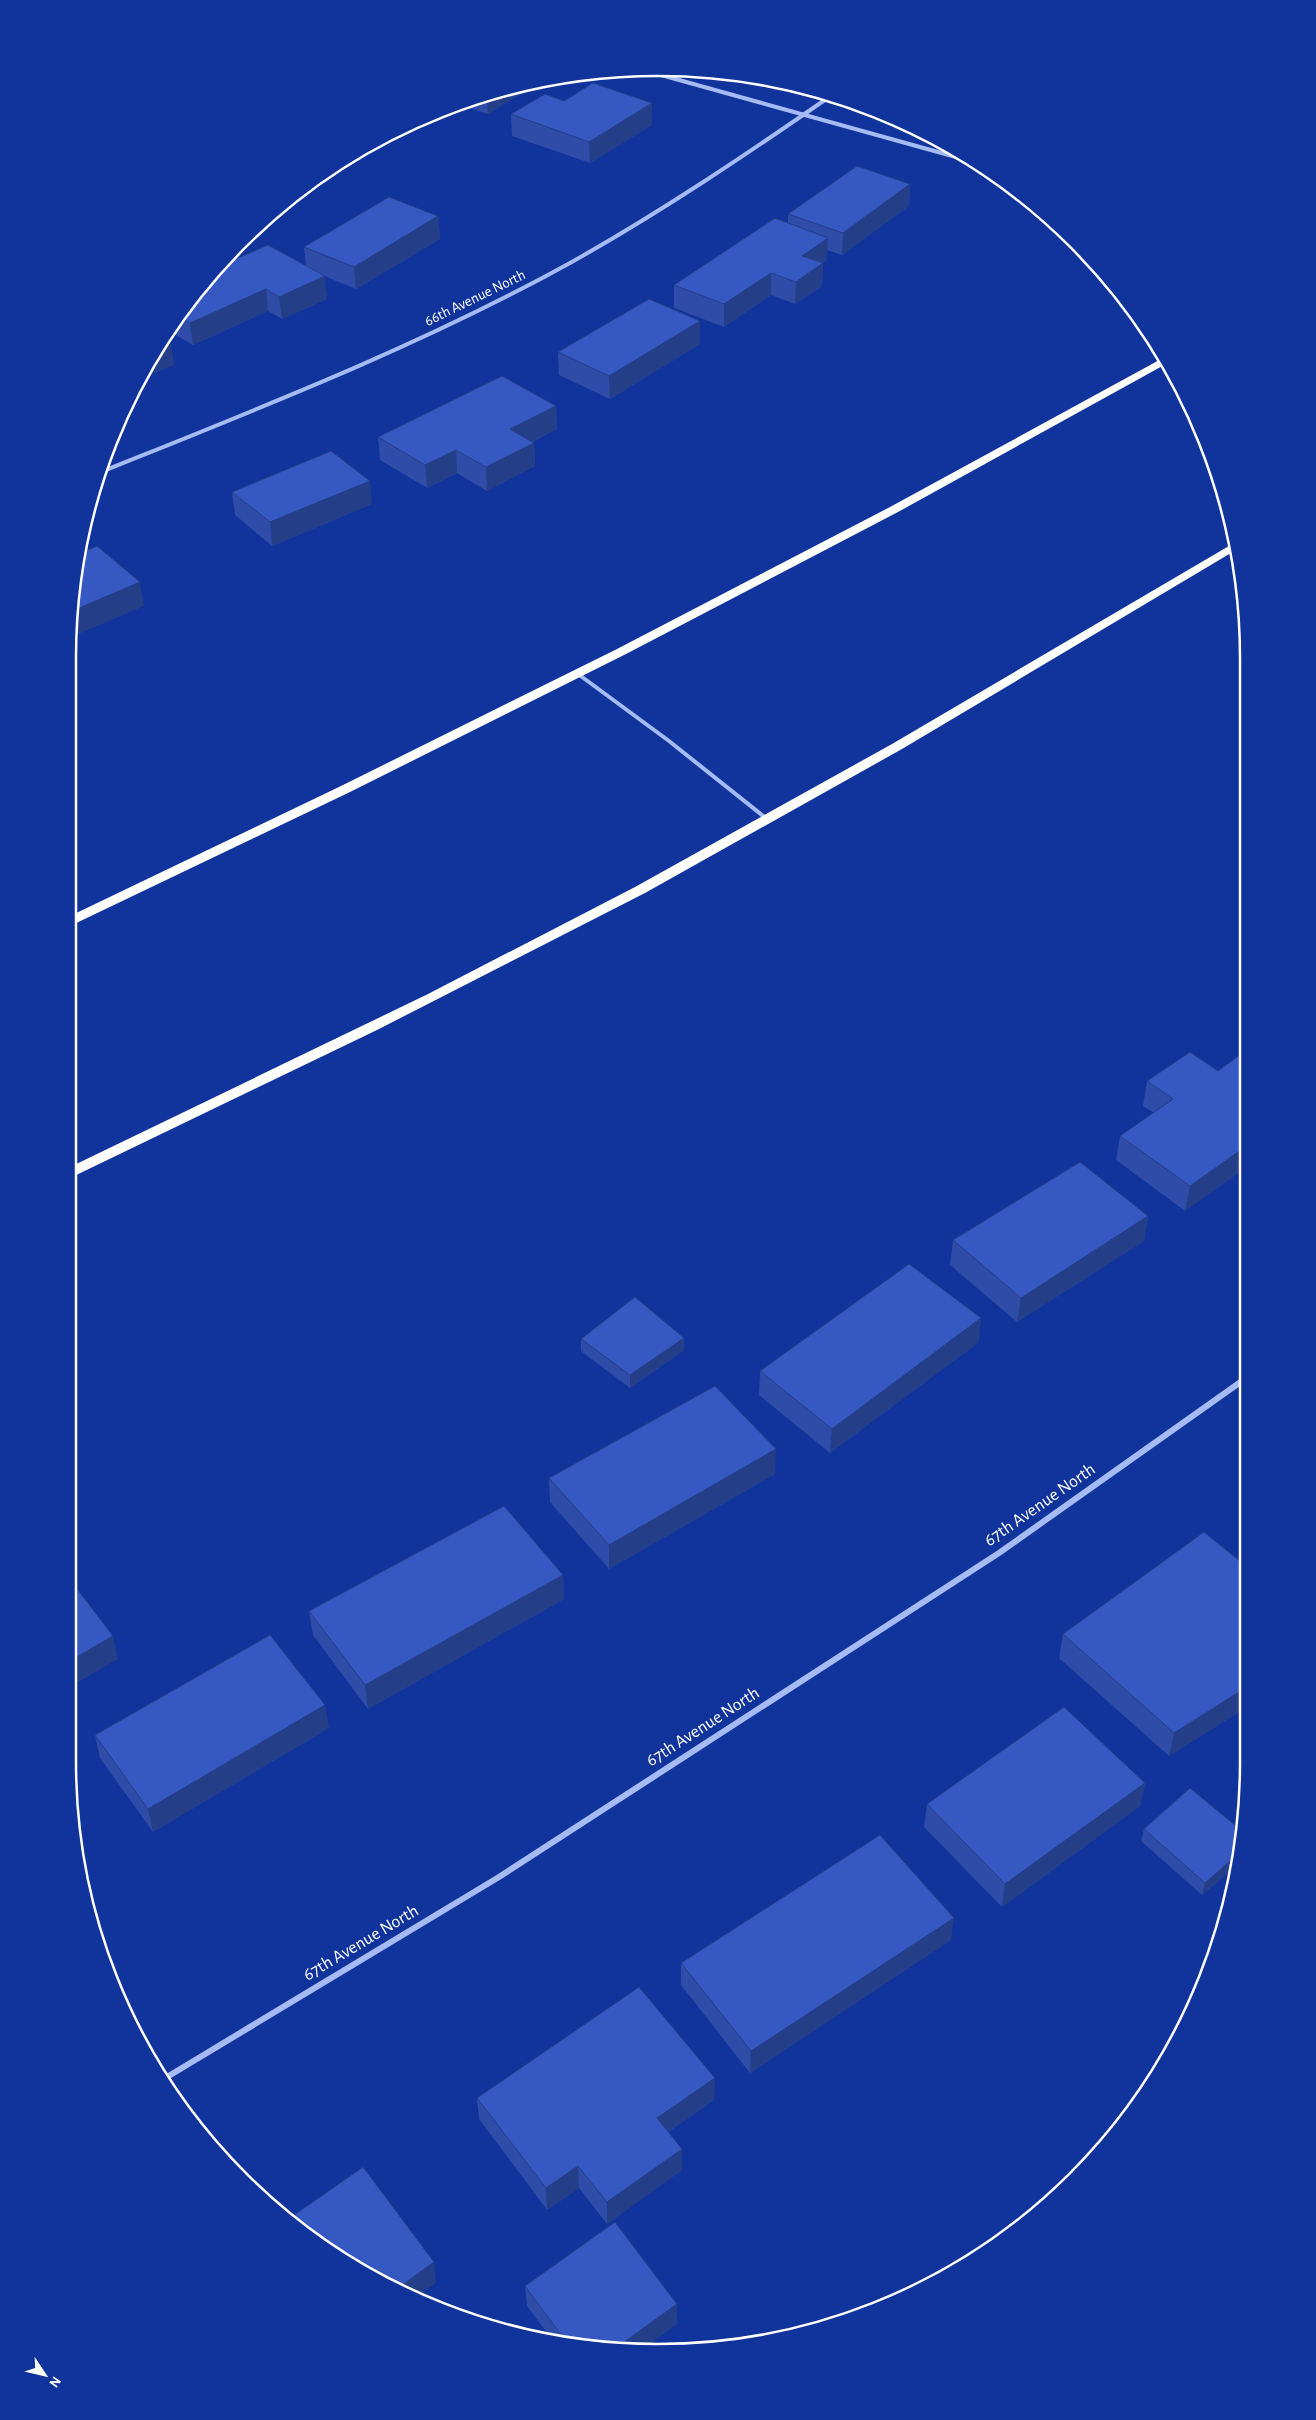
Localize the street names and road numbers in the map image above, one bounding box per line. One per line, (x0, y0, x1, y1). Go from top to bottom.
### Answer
street label: 66th Avenue North (422, 267, 528, 329)
street label: 67th Avenue North (981, 1460, 1099, 1550)
street label: 67th Avenue North (643, 1684, 763, 1770)
street label: 67th Avenue North (300, 1902, 422, 1984)

